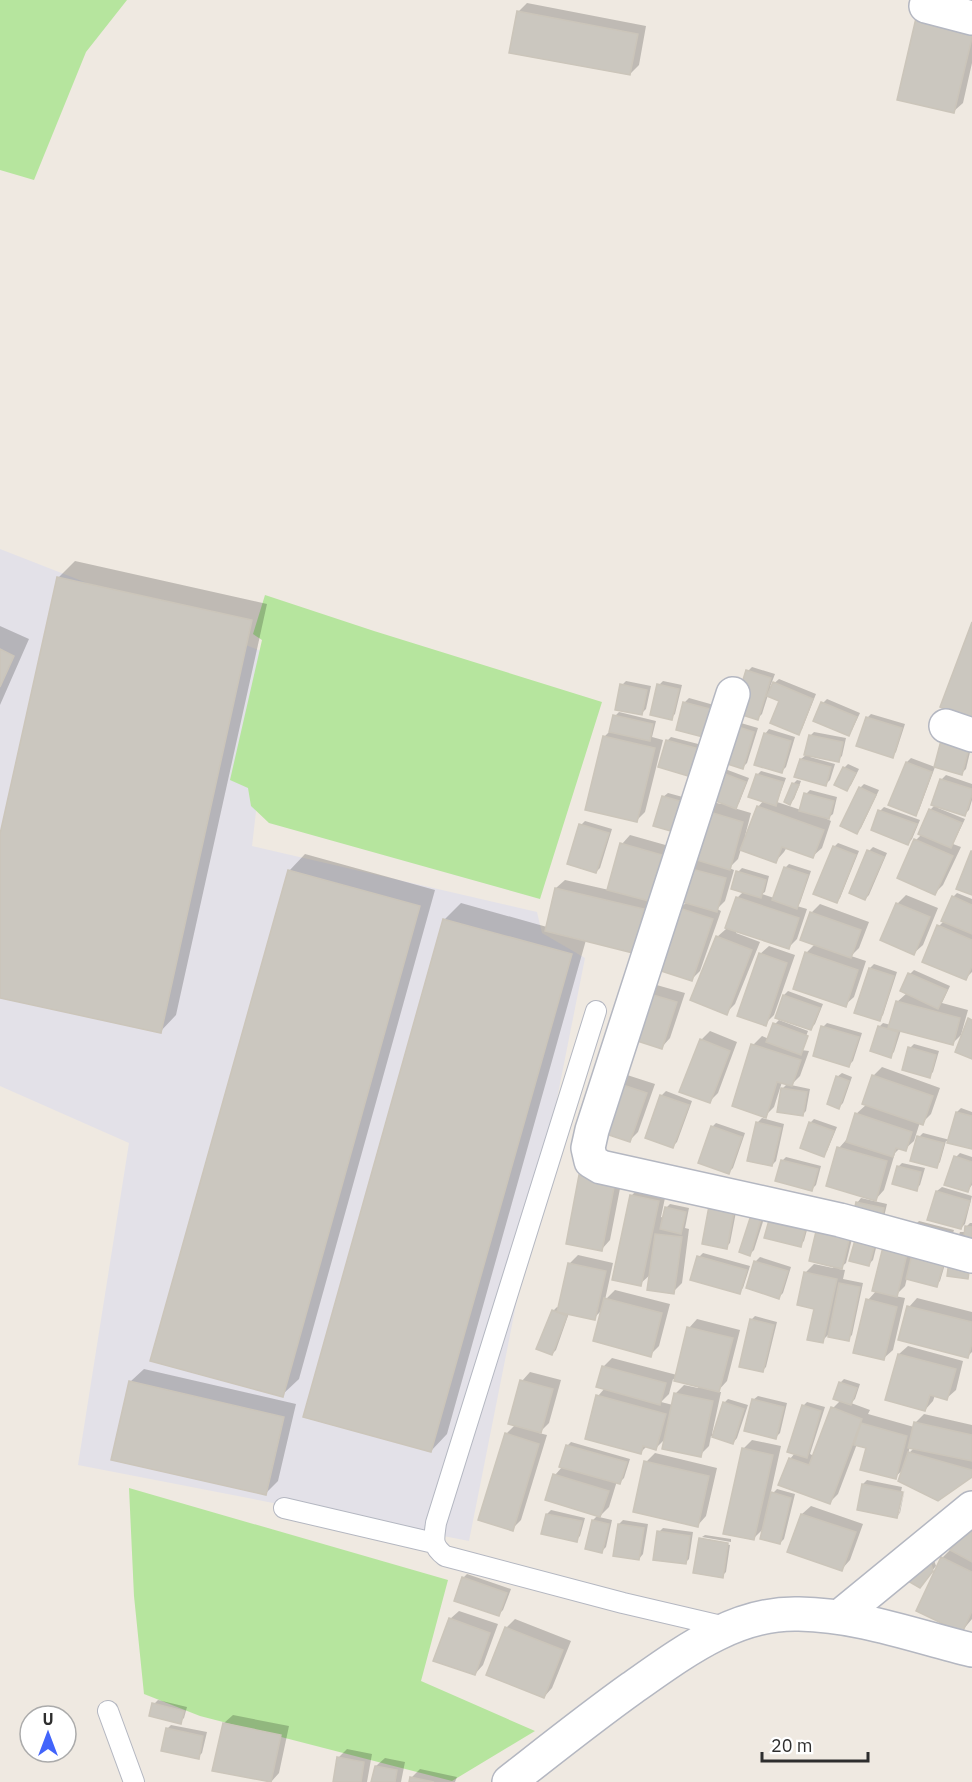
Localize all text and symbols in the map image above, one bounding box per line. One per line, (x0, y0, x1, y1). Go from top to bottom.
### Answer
north arrow (18, 1704, 78, 1764)
text: U (42, 1709, 54, 1729)
scale bar (762, 1725, 868, 1763)
text: 20 m (771, 1734, 813, 1757)

